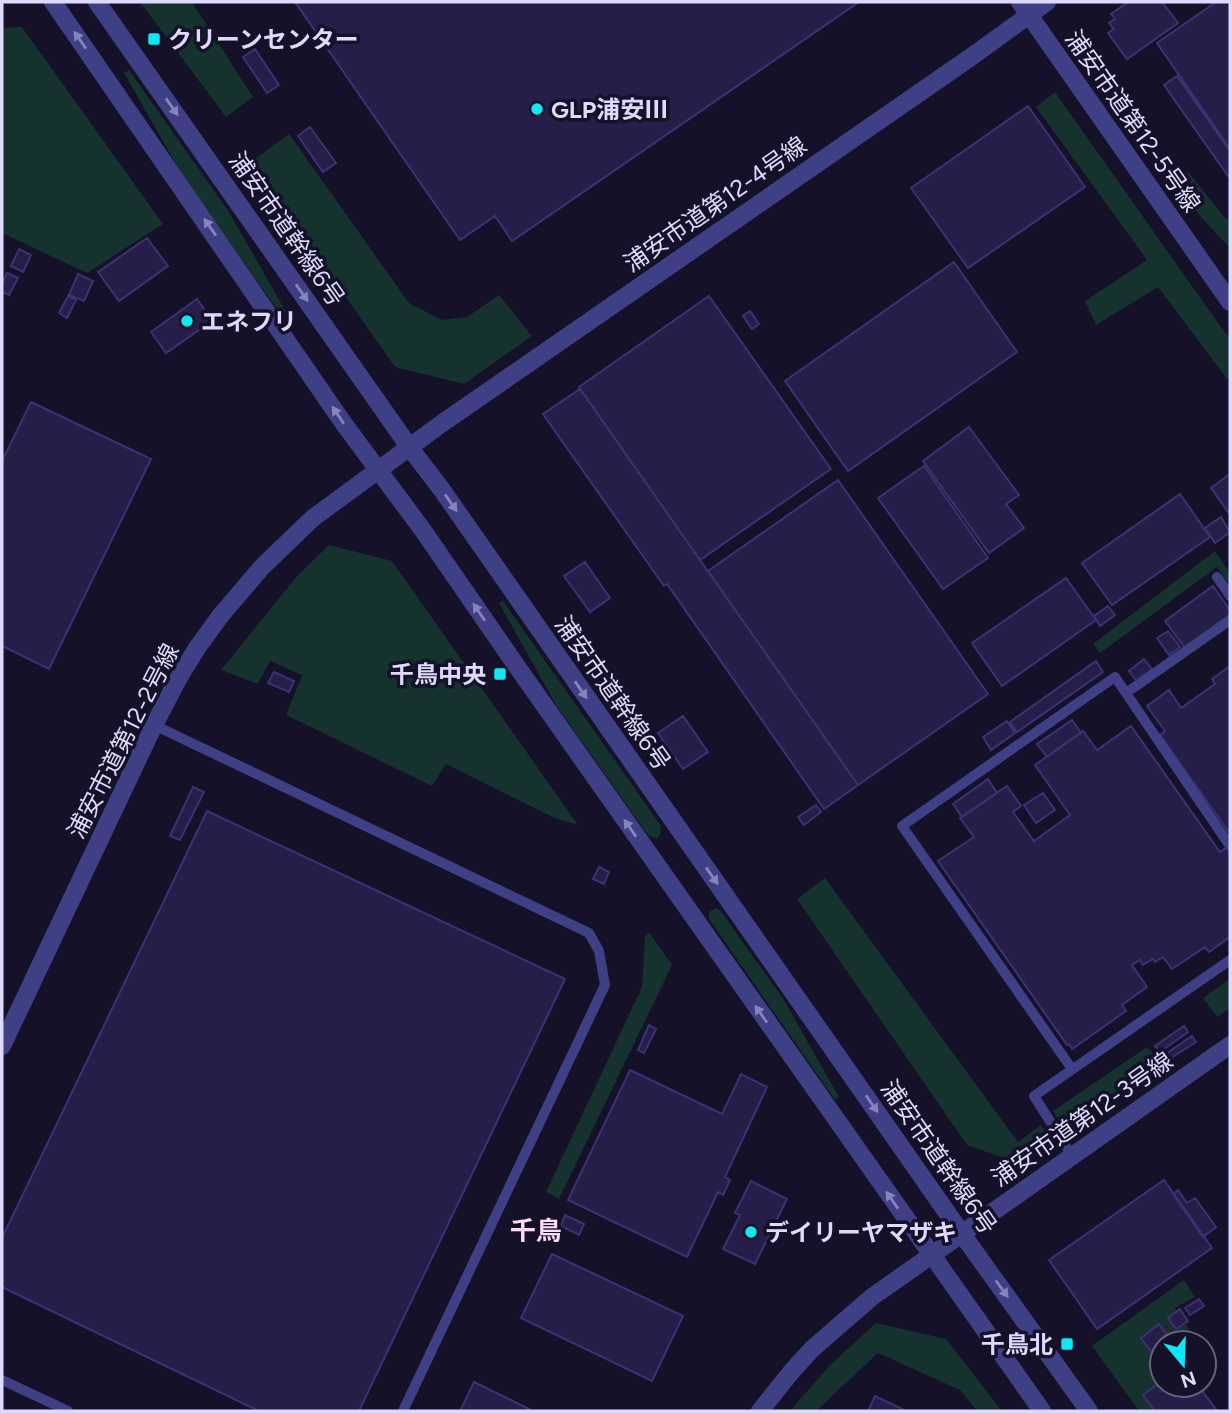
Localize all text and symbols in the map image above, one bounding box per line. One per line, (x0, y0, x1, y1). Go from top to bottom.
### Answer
place label: クリーンセンター (168, 25, 359, 54)
street label: 浦安市道第12-5号線 (1059, 25, 1207, 217)
one-way arrow (73, 31, 87, 49)
marker: クリーンセンター (146, 31, 162, 47)
place label: GLP浦安Ⅲ (551, 95, 668, 124)
one-way arrow (165, 98, 179, 116)
marker: GLP浦安Ⅲ (529, 101, 545, 117)
street label: 浦安市道第12-4号線 (618, 130, 812, 278)
street label: 浦安市道幹線6号 (223, 146, 351, 312)
one-way arrow (203, 217, 216, 237)
one-way arrow (295, 284, 308, 303)
place label: エネフリ (201, 307, 297, 336)
marker: エネフリ (179, 313, 195, 329)
one-way arrow (331, 406, 345, 424)
one-way arrow (444, 494, 458, 512)
one-way arrow (472, 603, 486, 621)
street label: 浦安市道幹線6号 (549, 610, 677, 776)
street label: 浦安市道第12-2号線 (61, 639, 185, 843)
place label: 千鳥中央 (390, 660, 486, 689)
marker: 千鳥中央 (492, 666, 508, 682)
one-way arrow (574, 681, 588, 699)
one-way arrow (623, 819, 637, 837)
one-way arrow (705, 867, 719, 885)
one-way arrow (754, 1005, 768, 1023)
street label: 浦安市道第12-3号線 (986, 1046, 1178, 1192)
street label: 浦安市道幹線6号 (875, 1074, 1003, 1240)
one-way arrow (865, 1095, 879, 1113)
one-way arrow (885, 1191, 899, 1209)
district label: 千鳥 (510, 1215, 562, 1247)
place label: デイリーヤマザキ (765, 1218, 957, 1247)
marker: デイリーヤマザキ (743, 1224, 759, 1240)
one-way arrow (995, 1280, 1009, 1298)
north arrow (1148, 1329, 1218, 1399)
place label: 千鳥北 (981, 1330, 1053, 1359)
marker: 千鳥北 (1059, 1336, 1075, 1352)
text: N (1178, 1366, 1199, 1393)

